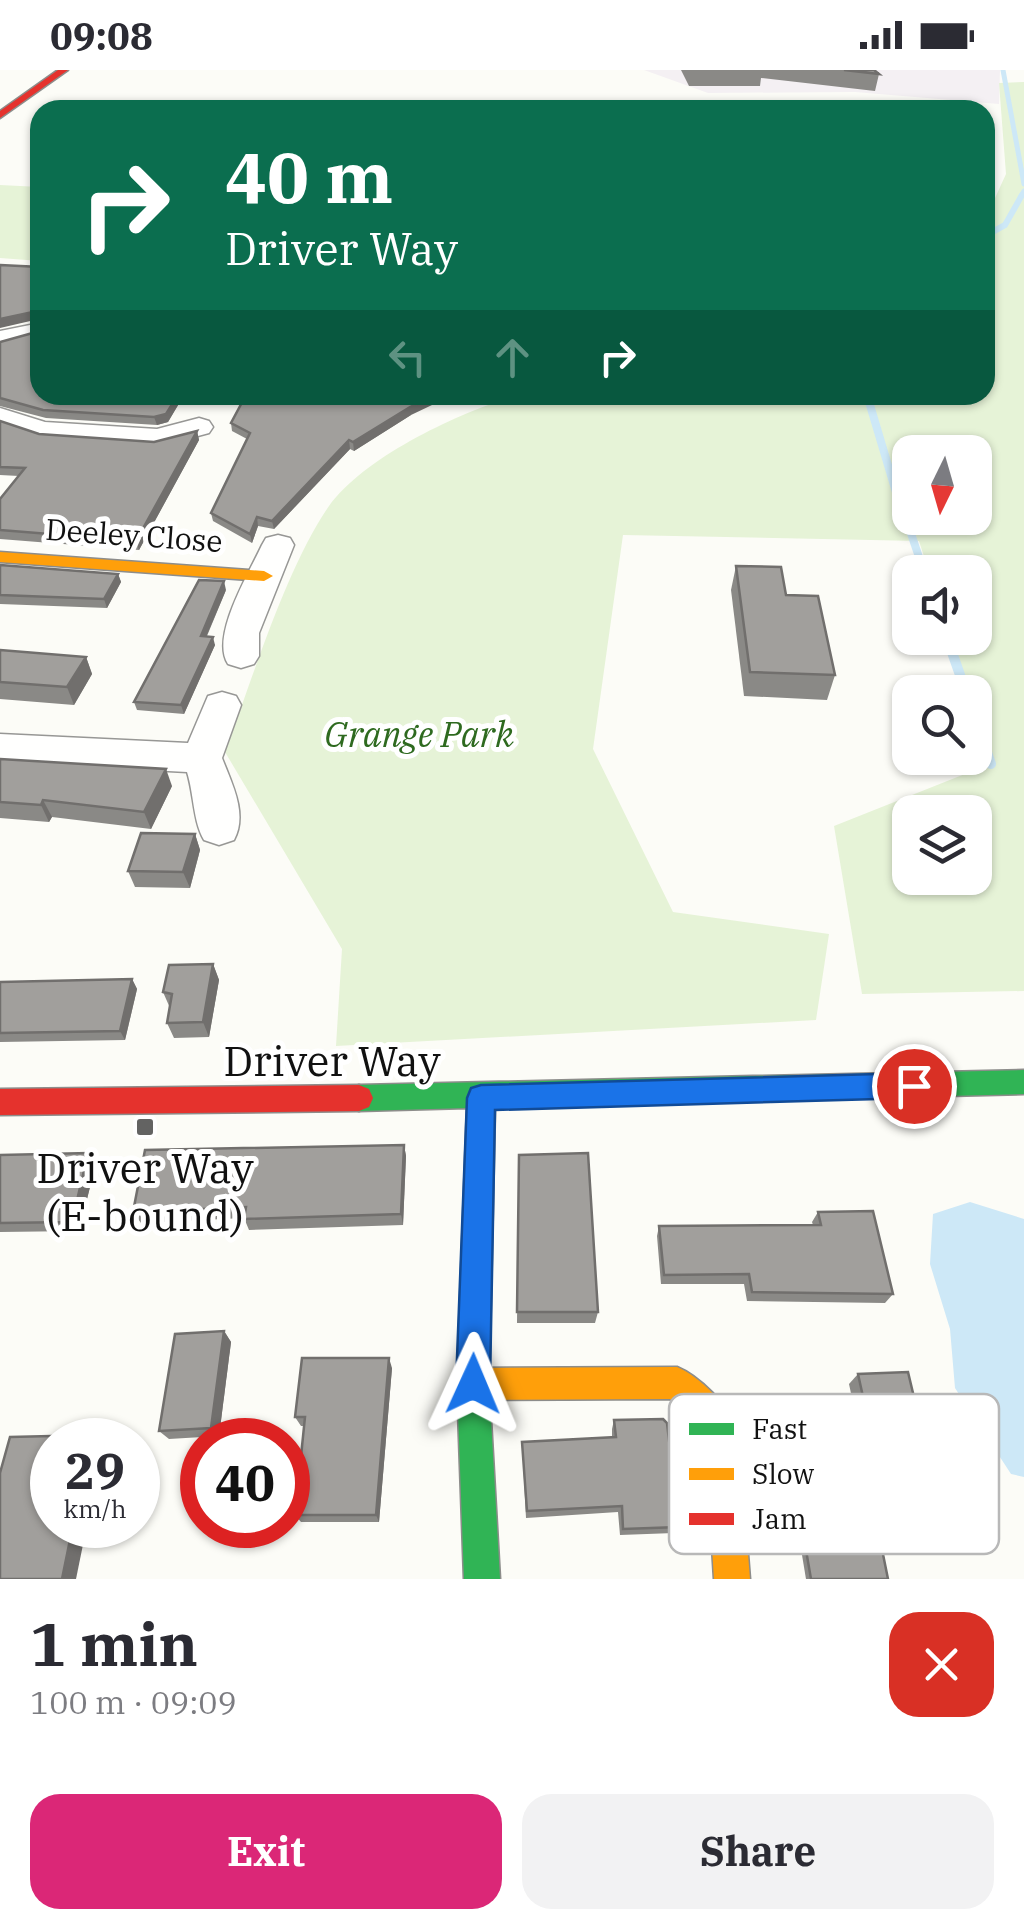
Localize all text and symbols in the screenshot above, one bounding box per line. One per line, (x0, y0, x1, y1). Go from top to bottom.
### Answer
text: 09:08 (50, 11, 153, 60)
text: 40 m (225, 131, 393, 222)
icon: right (60, 140, 190, 270)
text: Driver Way (225, 219, 458, 277)
icon: left (380, 330, 435, 385)
icon: ahead (485, 330, 540, 385)
icon: right (590, 330, 645, 385)
north arrow (892, 435, 992, 535)
map controls (892, 435, 992, 895)
street label: Deeley Close (44, 509, 224, 560)
button: sound (892, 555, 992, 655)
button: search (892, 675, 992, 775)
park label: Grange Park (324, 711, 514, 757)
button: layers (892, 795, 992, 895)
street label: Driver Way (223, 1033, 441, 1088)
pin (872, 1044, 957, 1129)
icon: arrive (887, 1059, 942, 1114)
marker: Driver Way (E-bound) (134, 1116, 156, 1138)
place label: Driver Way (E-bound) (36, 1140, 254, 1243)
position arrow (421, 1332, 525, 1436)
legend (669, 1394, 999, 1554)
text: Fast (752, 1410, 807, 1447)
speed limit sign: 40 (180, 1418, 310, 1548)
text: 29 (65, 1438, 125, 1503)
text: Slow (752, 1455, 814, 1492)
text: km/h (63, 1492, 127, 1525)
text: Jam (752, 1500, 807, 1537)
text: 1 min (30, 1604, 198, 1683)
button: close (889, 1612, 994, 1717)
text: 100 m · 09:09 (30, 1681, 237, 1723)
button: Exit (30, 1794, 502, 1909)
button: Share (522, 1794, 994, 1909)

